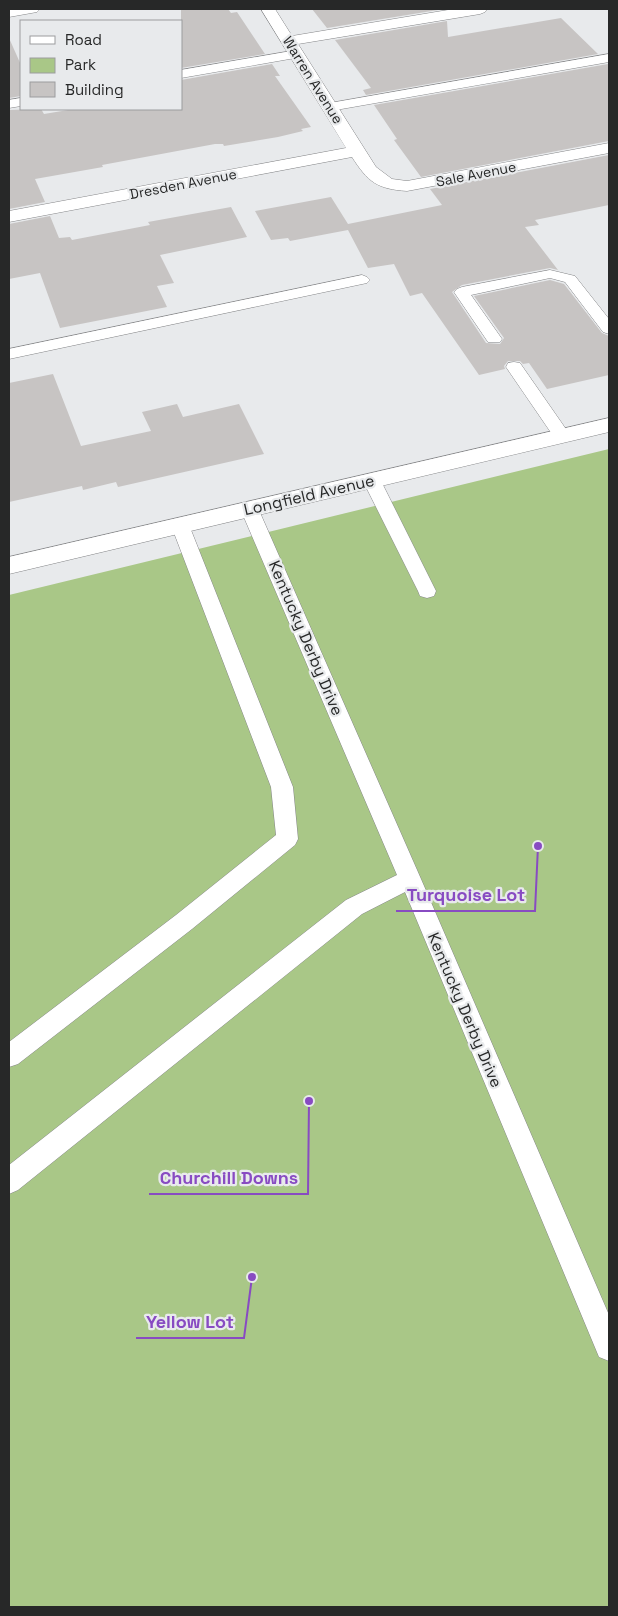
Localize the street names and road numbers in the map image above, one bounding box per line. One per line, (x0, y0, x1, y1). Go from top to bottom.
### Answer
street label: Warren Avenue (279, 33, 347, 127)
street label: Sale Avenue (434, 157, 518, 191)
street label: Dresden Avenue (128, 165, 238, 203)
street label: Longfield Avenue (242, 470, 376, 520)
street label: Kentucky Derby Drive (264, 557, 348, 719)
street label: Kentucky Derby Drive (423, 929, 507, 1091)

